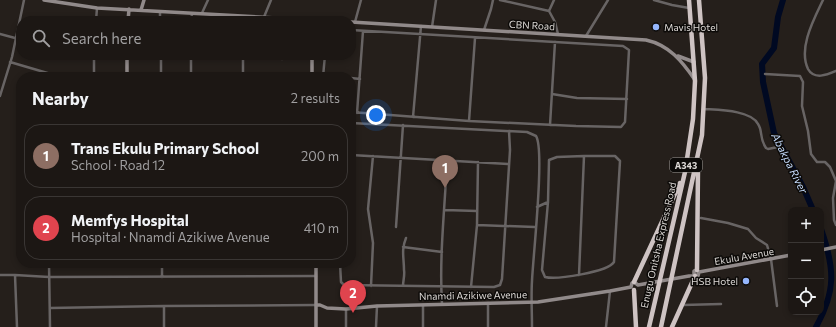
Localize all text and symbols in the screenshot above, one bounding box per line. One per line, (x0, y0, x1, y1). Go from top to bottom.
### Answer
search box (16, 16, 356, 60)
street label: CBN Road (509, 18, 556, 32)
place label: Mavis Hotel (664, 21, 718, 33)
marker: Mavis Hotel (651, 22, 661, 32)
icon: search (30, 27, 52, 49)
text: Search here (62, 29, 141, 47)
text: Nearby (32, 88, 89, 109)
text: 2 results (291, 90, 340, 106)
your location (366, 105, 386, 125)
water label: Abakpa River (769, 130, 811, 196)
text: Trans Ekulu Primary School (71, 139, 259, 157)
text: 1 (43, 148, 49, 164)
text: 200 m (301, 148, 339, 164)
pin: 1 (432, 155, 458, 188)
text: School · Road 12 (71, 157, 165, 173)
road number: A343 (670, 158, 702, 172)
street label: Enugu Onitsha Express Road (638, 181, 678, 309)
map controls (788, 207, 824, 315)
button: + (788, 207, 824, 243)
text: Memfys Hospital (71, 211, 189, 229)
text: 2 (42, 220, 50, 236)
text: 410 m (304, 220, 339, 236)
text: Hospital · Nnamdi Azikiwe Avenue (71, 229, 270, 245)
button: − (788, 243, 824, 279)
street label: Ekulu Avenue (713, 245, 775, 267)
place label: HSB Hotel (691, 275, 738, 287)
marker: HSB Hotel (741, 276, 751, 286)
button: locate (788, 279, 824, 315)
pin: 2 (340, 280, 366, 313)
street label: Nnamdi Azikiwe Avenue (419, 288, 527, 302)

